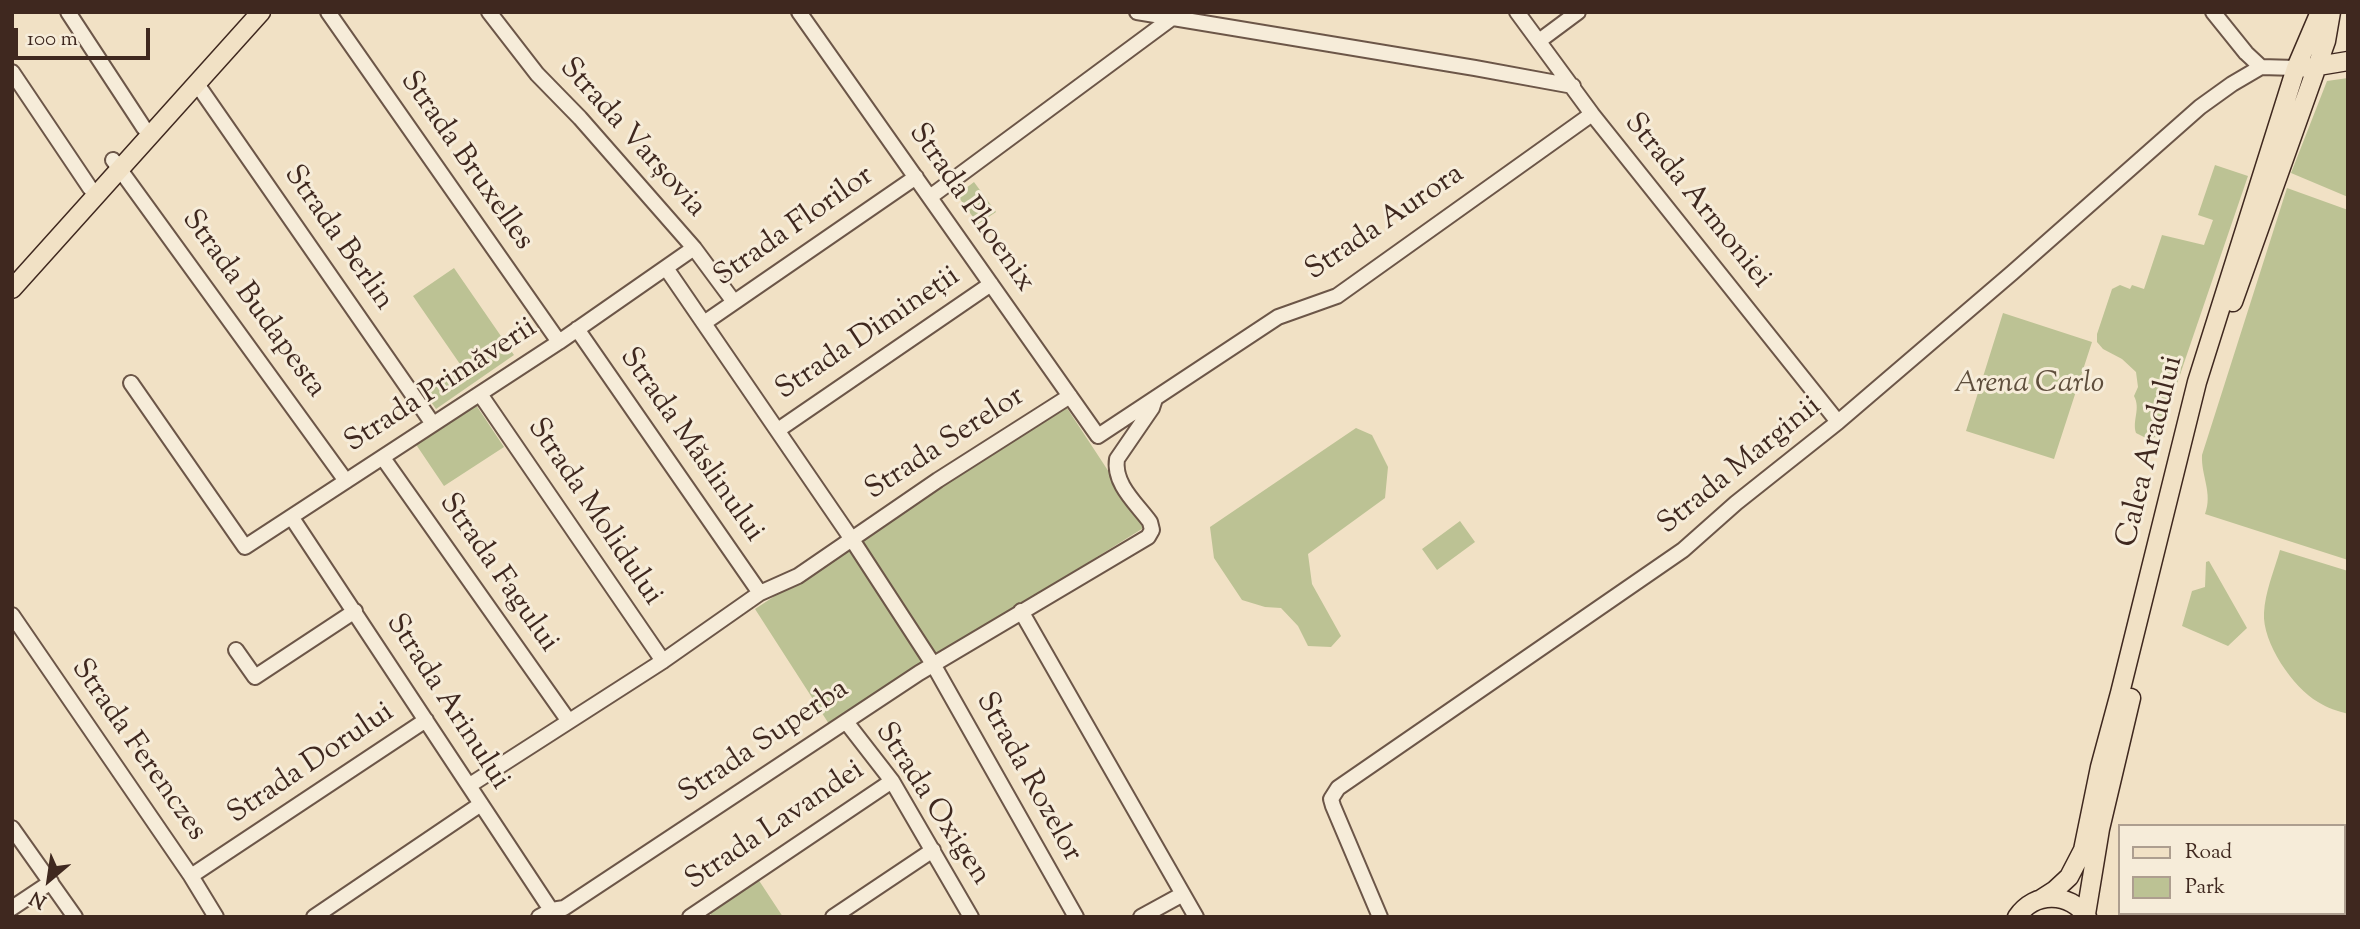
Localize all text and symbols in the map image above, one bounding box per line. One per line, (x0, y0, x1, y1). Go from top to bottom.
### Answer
scale bar (18, 14, 154, 58)
text: 100 m (27, 25, 78, 55)
street label: Strada Varșovia (550, 52, 712, 226)
street label: Strada Bruxelles (390, 66, 540, 258)
street label: Strada Armoniei (1615, 107, 1777, 297)
street label: Strada Phoenix (899, 118, 1041, 300)
street label: Strada Aurora (1300, 158, 1472, 290)
street label: Strada Berlin (274, 160, 400, 318)
street label: Strada Florilor (708, 160, 882, 296)
street label: Strada Budapesta (172, 204, 332, 406)
street label: Strada Dimineții (770, 260, 968, 410)
street label: Strada Primăverii (339, 312, 545, 462)
street label: Strada Măslinului (610, 342, 770, 550)
street label: Calea Aradului (2111, 353, 2193, 551)
park label: Arena Carlo (1954, 368, 2104, 404)
street label: Strada Serelor (860, 380, 1032, 510)
street label: Strada Marginii (1652, 390, 1830, 544)
street label: Strada Molidului (517, 413, 669, 613)
street label: Strada Fagului (429, 488, 565, 660)
street label: Strada Arinului (376, 608, 516, 798)
street label: Strada Ferenczes (61, 653, 213, 849)
street label: Strada Superba (673, 673, 857, 813)
street label: Strada Rozelor (966, 687, 1088, 869)
street label: Strada Dorului (222, 696, 402, 834)
street label: Strada Oxigen (865, 717, 997, 893)
street label: Strada Lavandei (680, 754, 872, 900)
legend (2118, 824, 2346, 915)
text: Road (2185, 838, 2232, 868)
north arrow (14, 845, 84, 915)
text: Park (2185, 873, 2225, 903)
text: N (25, 883, 52, 914)

